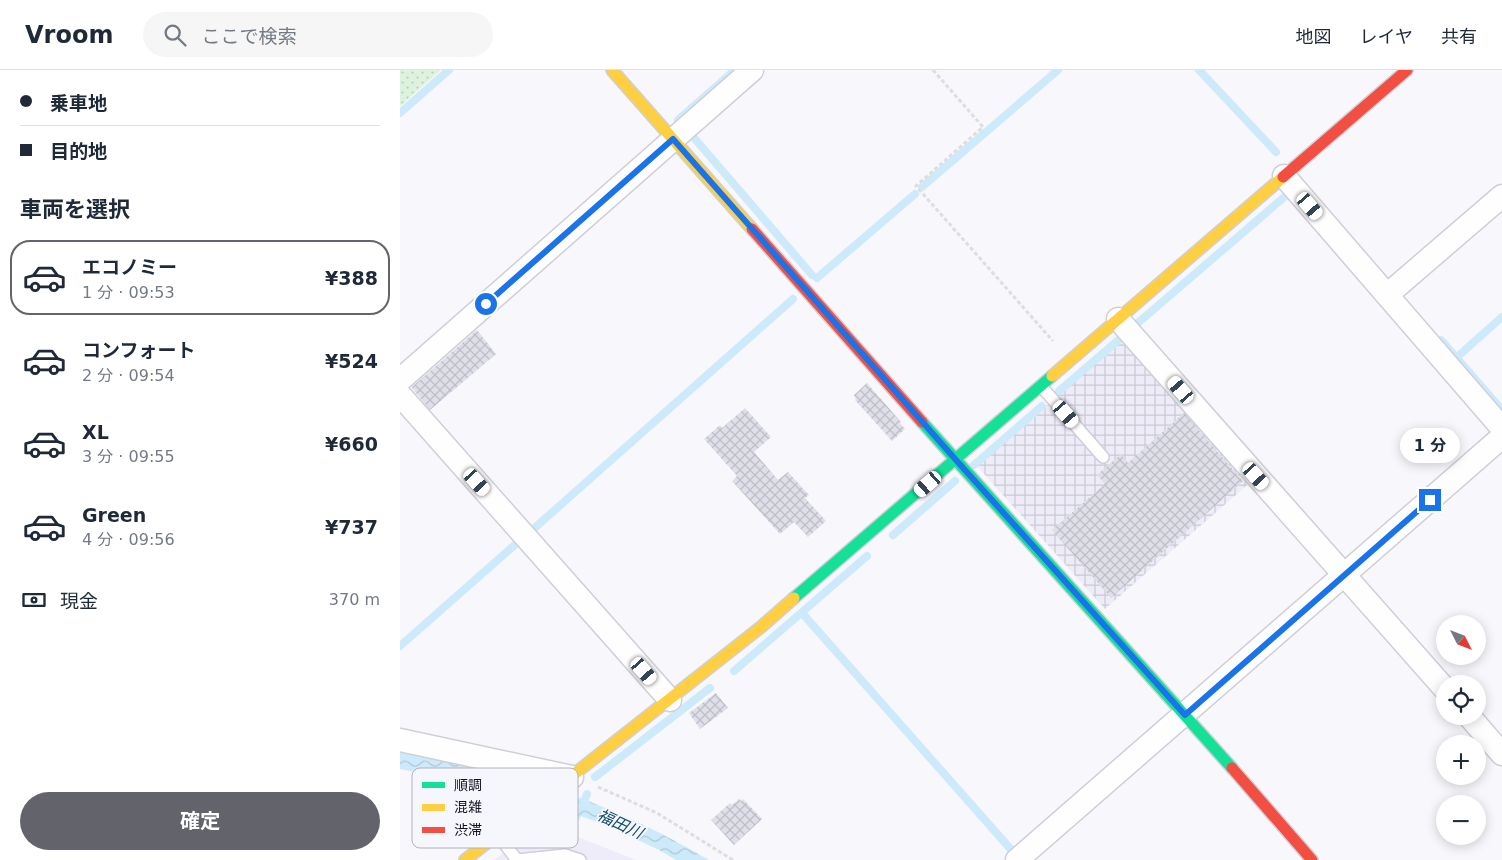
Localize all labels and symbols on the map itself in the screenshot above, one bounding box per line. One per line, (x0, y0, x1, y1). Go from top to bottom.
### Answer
car (1294, 190, 1325, 222)
route start (475, 293, 497, 315)
car (1165, 374, 1196, 406)
car (1050, 398, 1081, 430)
callout: 1 分 (1400, 428, 1460, 462)
car (1240, 460, 1271, 492)
car (461, 466, 492, 498)
car (911, 468, 944, 500)
route end (1419, 489, 1441, 511)
north arrow (1436, 615, 1486, 665)
car (628, 655, 659, 687)
legend (412, 768, 578, 848)
text: 順調 (454, 777, 482, 793)
text: 混雑 (454, 799, 482, 815)
water label: 福田川 (594, 805, 648, 844)
text: 渋滞 (454, 822, 482, 838)

